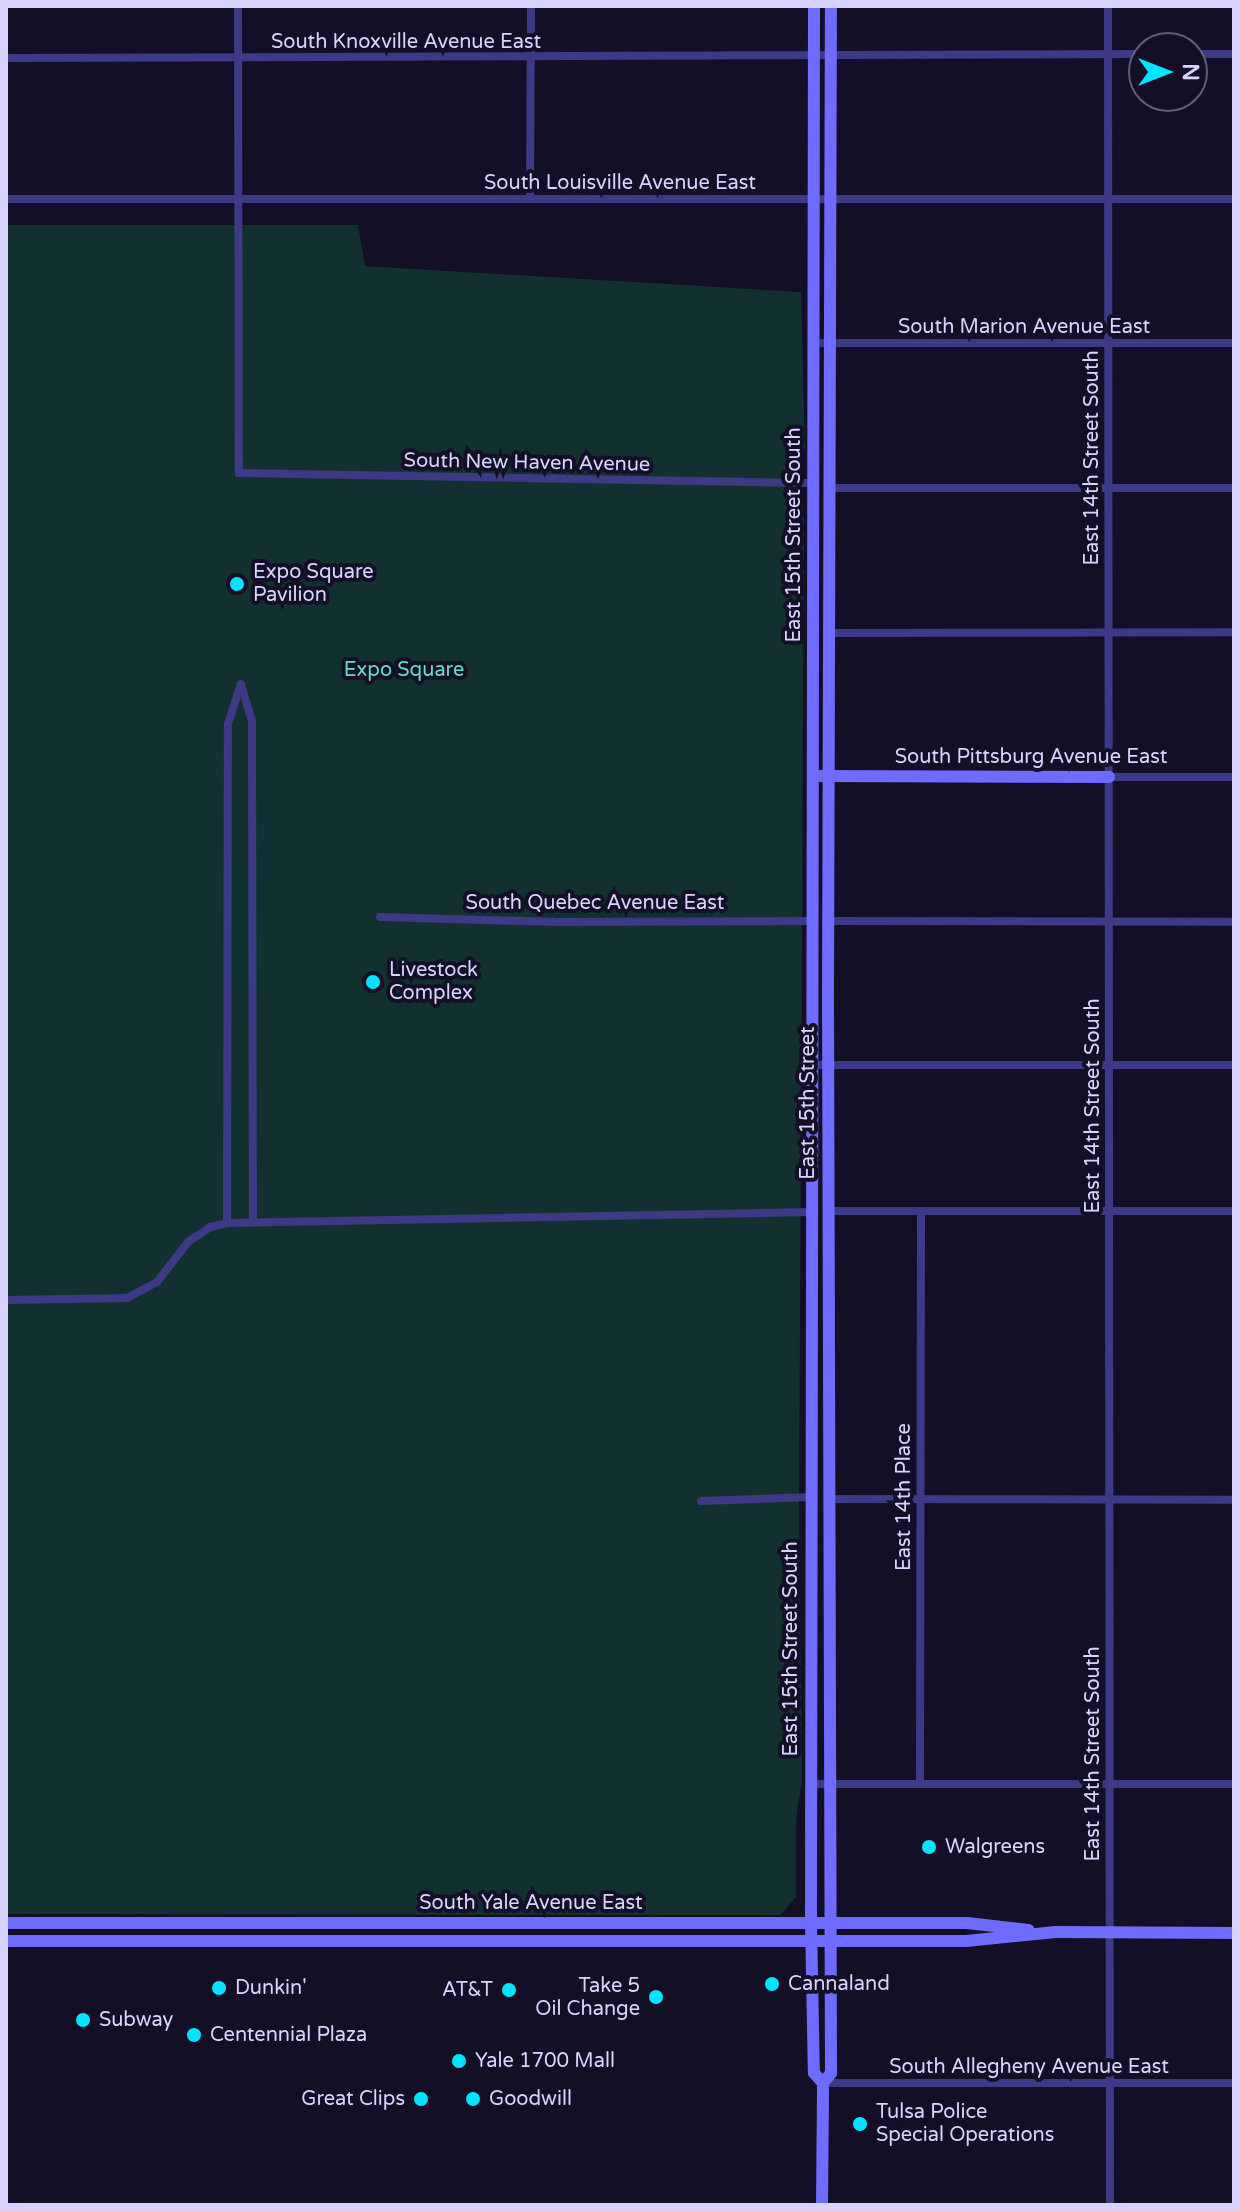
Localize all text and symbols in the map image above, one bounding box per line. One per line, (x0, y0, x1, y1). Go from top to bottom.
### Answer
street label: South Knoxville Avenue East (271, 30, 541, 54)
north arrow (1128, 32, 1208, 112)
text: N (1177, 63, 1203, 81)
street label: South Louisville Avenue East (484, 171, 756, 195)
street label: South Marion Avenue East (898, 315, 1150, 339)
street label: East 14th Street South (1080, 350, 1104, 566)
street label: East 15th Street South (782, 427, 806, 643)
street label: South New Haven Avenue (403, 449, 651, 477)
place label: Expo Square Pavilion (253, 560, 374, 607)
marker: Expo Square Pavilion (228, 575, 246, 593)
park label: Expo Square (344, 658, 464, 682)
street label: South Pittsburg Avenue East (895, 745, 1167, 769)
street label: South Quebec Avenue East (466, 891, 724, 915)
place label: Livestock Complex (389, 958, 478, 1005)
marker: Livestock Complex (364, 973, 382, 991)
street label: East 14th Street South (1081, 998, 1105, 1214)
street label: East 15th Street (796, 1026, 820, 1180)
street label: East 14th Place (892, 1423, 916, 1571)
street label: East 15th Street South (779, 1541, 803, 1757)
street label: East 14th Street South (1081, 1646, 1105, 1862)
place label: Walgreens (945, 1835, 1045, 1859)
marker: Walgreens (920, 1838, 938, 1856)
street label: South Yale Avenue East (419, 1891, 643, 1915)
place label: Cannaland (788, 1972, 890, 1996)
place label: Take 5 Oil Change (535, 1974, 640, 2021)
marker: Cannaland (763, 1975, 781, 1993)
place label: Dunkin' (235, 1976, 307, 2000)
place label: AT&T (442, 1978, 493, 2002)
marker: Dunkin' (210, 1979, 228, 1997)
marker: AT&T (500, 1981, 518, 1999)
marker: Take 5 Oil Change (647, 1988, 665, 2006)
place label: Subway (99, 2008, 173, 2032)
marker: Subway (74, 2011, 92, 2029)
place label: Centennial Plaza (210, 2023, 367, 2047)
marker: Centennial Plaza (185, 2026, 203, 2044)
place label: Yale 1700 Mall (475, 2049, 615, 2073)
marker: Yale 1700 Mall (450, 2052, 468, 2070)
street label: South Allegheny Avenue East (889, 2055, 1169, 2079)
place label: Great Clips (301, 2087, 405, 2111)
place label: Goodwill (489, 2087, 572, 2111)
marker: Great Clips (412, 2090, 430, 2108)
marker: Goodwill (464, 2090, 482, 2108)
place label: Tulsa Police Special Operations (876, 2100, 1054, 2147)
marker: Tulsa Police Special Operations (851, 2115, 869, 2133)

